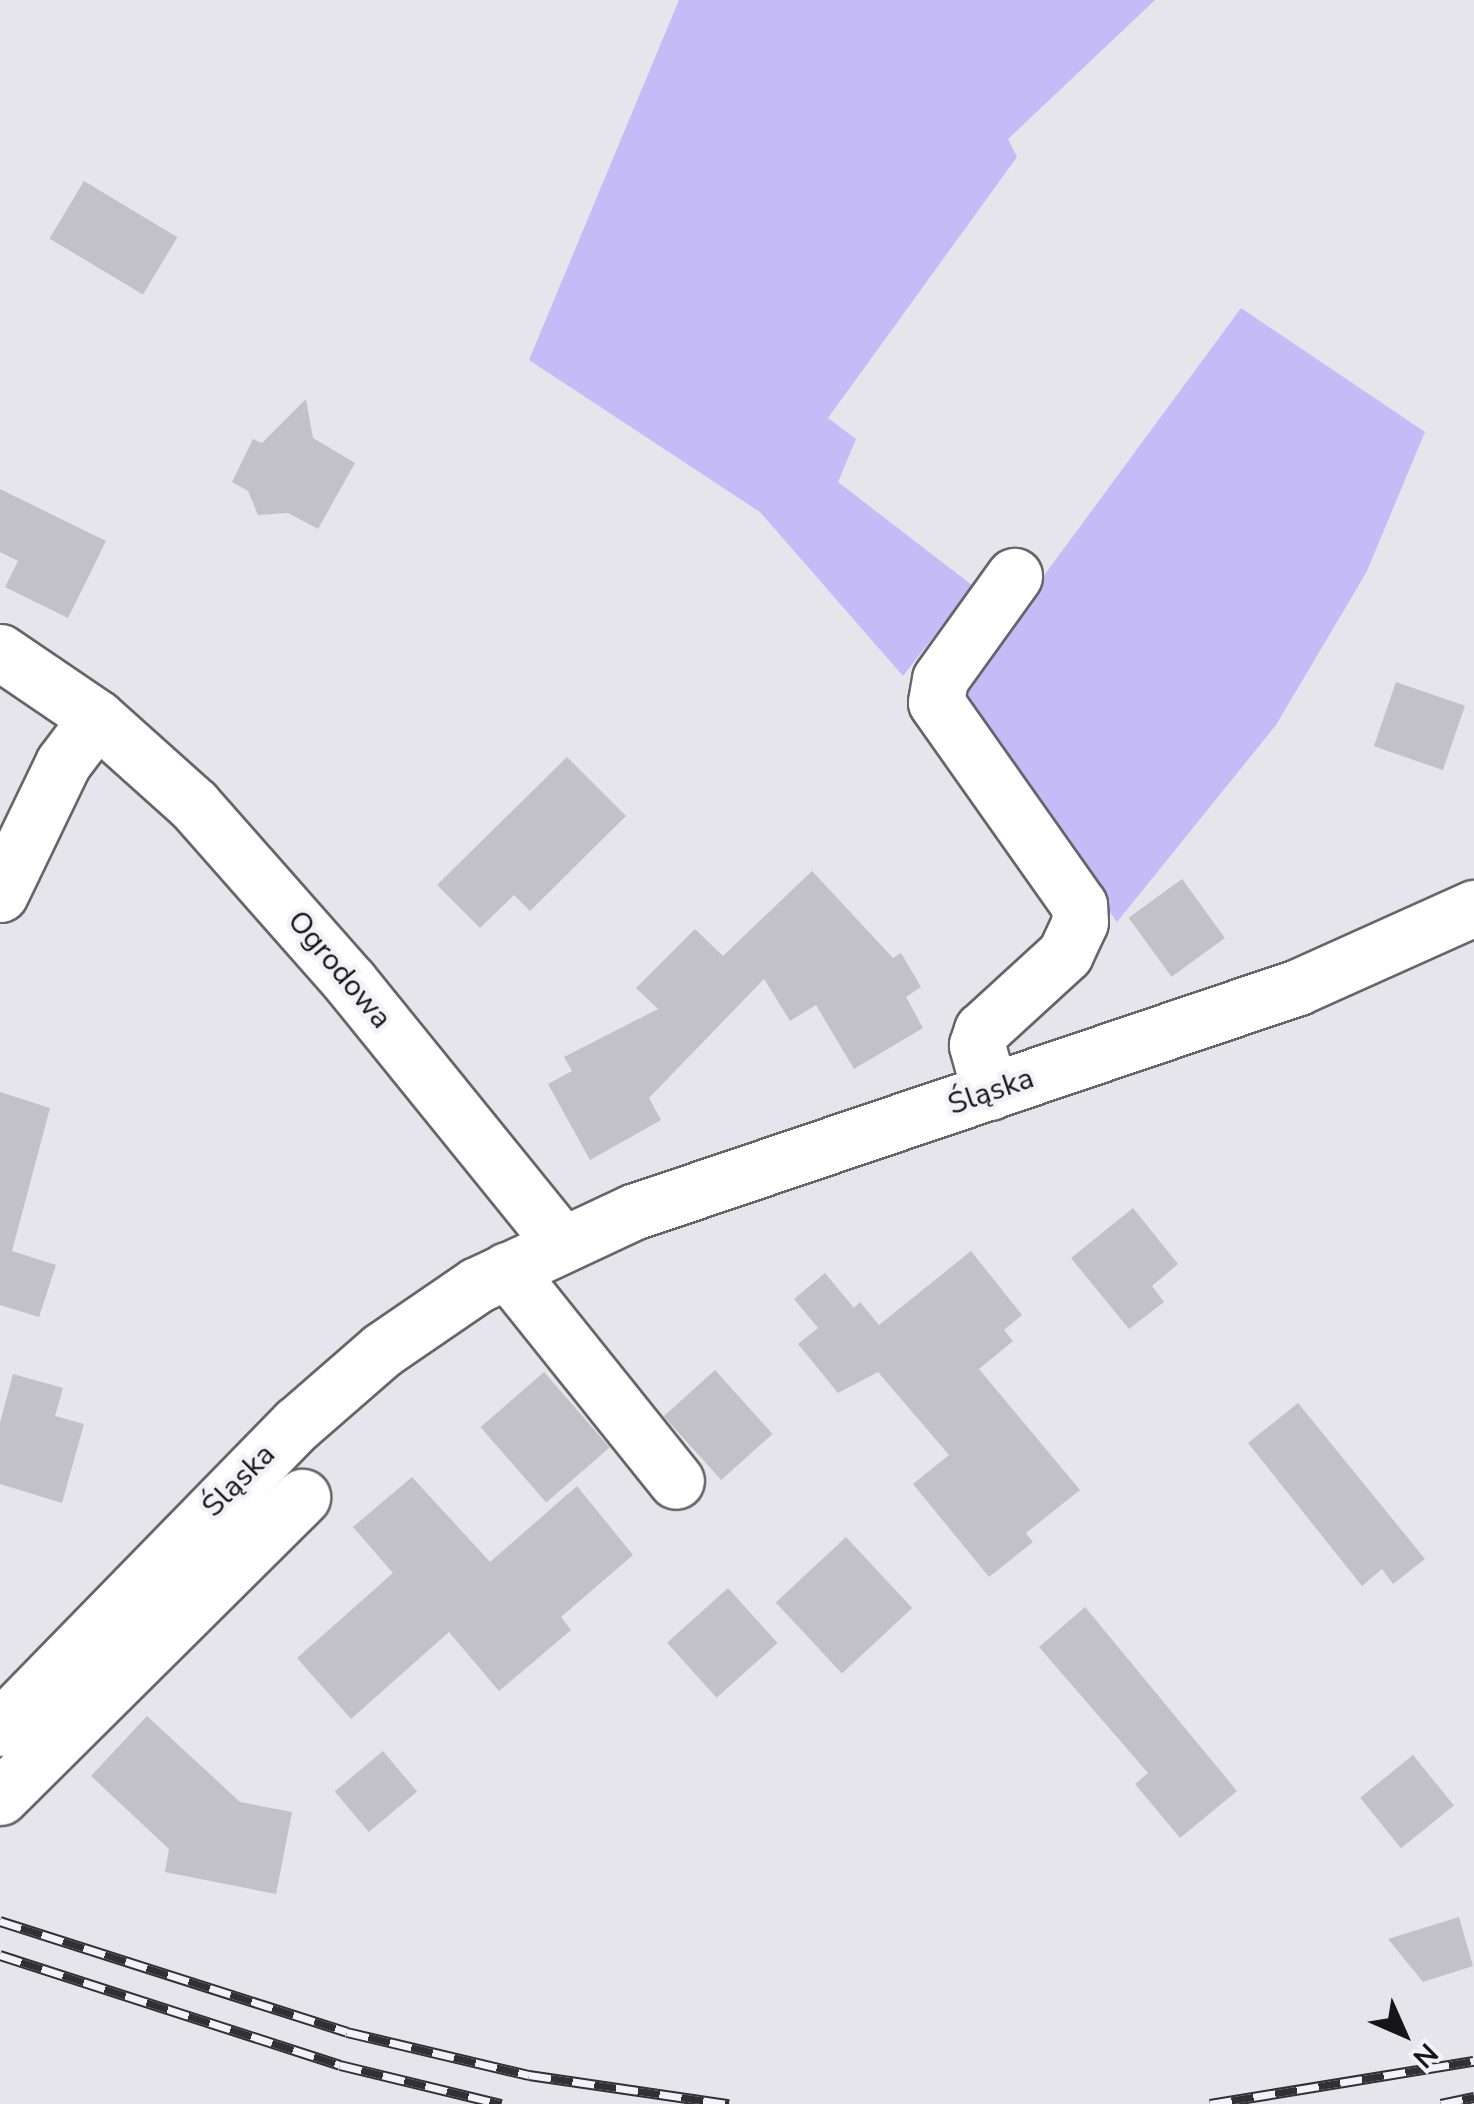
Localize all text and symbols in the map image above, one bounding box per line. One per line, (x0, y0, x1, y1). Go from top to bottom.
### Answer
street label: Ogrodowa (279, 904, 399, 1036)
street label: Śląska (943, 1061, 1039, 1123)
street label: Śląska (195, 1437, 283, 1525)
north arrow (1354, 1984, 1454, 2084)
text: N (1404, 2034, 1446, 2076)

